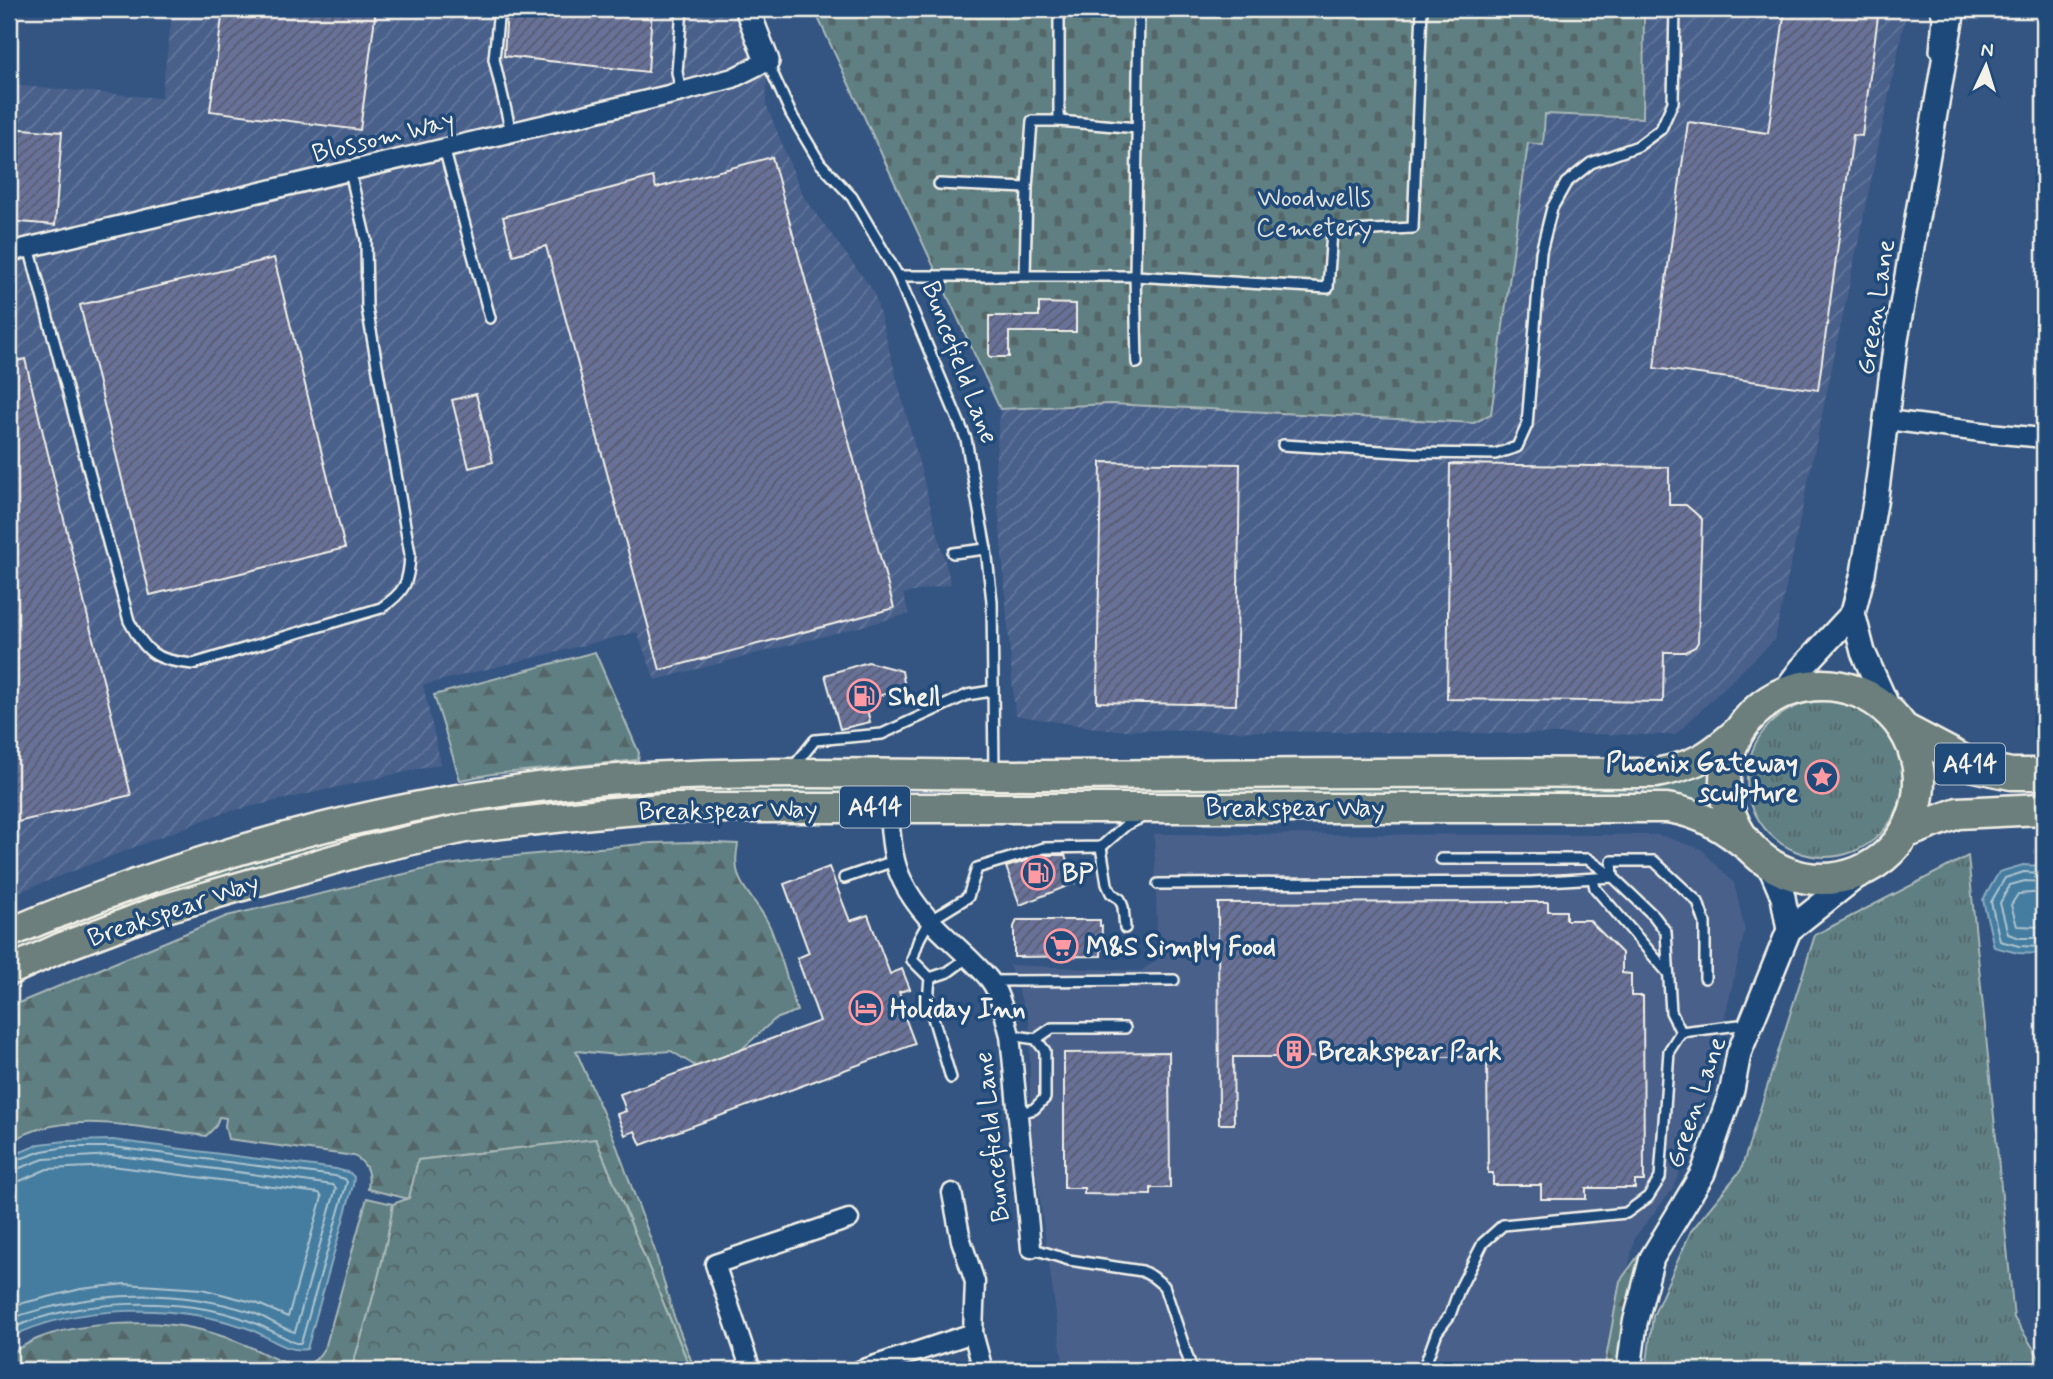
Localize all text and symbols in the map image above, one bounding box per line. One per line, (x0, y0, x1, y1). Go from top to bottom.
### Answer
north arrow (1952, 32, 2022, 102)
text: N (1980, 38, 1994, 63)
street label: Blossom Way (309, 104, 458, 172)
park label: Woodwells Cemetery (1256, 182, 1372, 246)
street label: Green Lane (1849, 237, 1905, 378)
street label: Buncefield Lane (913, 277, 1006, 449)
fuel station icon: Shell (845, 677, 883, 715)
place label: Shell (888, 681, 940, 715)
road number: A414 (1935, 744, 2005, 784)
place label: Phoenix Gateway sculpture (1606, 747, 1798, 811)
place icon: Phoenix Gateway sculpture (1803, 758, 1841, 796)
road number: A414 (840, 786, 910, 828)
street label: Breakspear Way (638, 792, 818, 830)
street label: Breakspear Way (1205, 792, 1385, 826)
fuel station icon: BP (1019, 854, 1057, 892)
place label: BP (1062, 858, 1094, 892)
street label: Breakspear Way (83, 866, 264, 956)
supermarket icon: M&S Simply Food (1042, 927, 1080, 965)
place label: M&S Simply Food (1086, 931, 1276, 965)
hotel icon: Holiday Inn (847, 989, 885, 1027)
place label: Holiday Inn (890, 993, 1026, 1027)
building icon: Breakspear Park (1275, 1032, 1313, 1070)
street label: Green Lane (1658, 1032, 1735, 1173)
place label: Breakspear Park (1318, 1036, 1502, 1070)
street label: Buncefield Lane (967, 1050, 1019, 1224)

